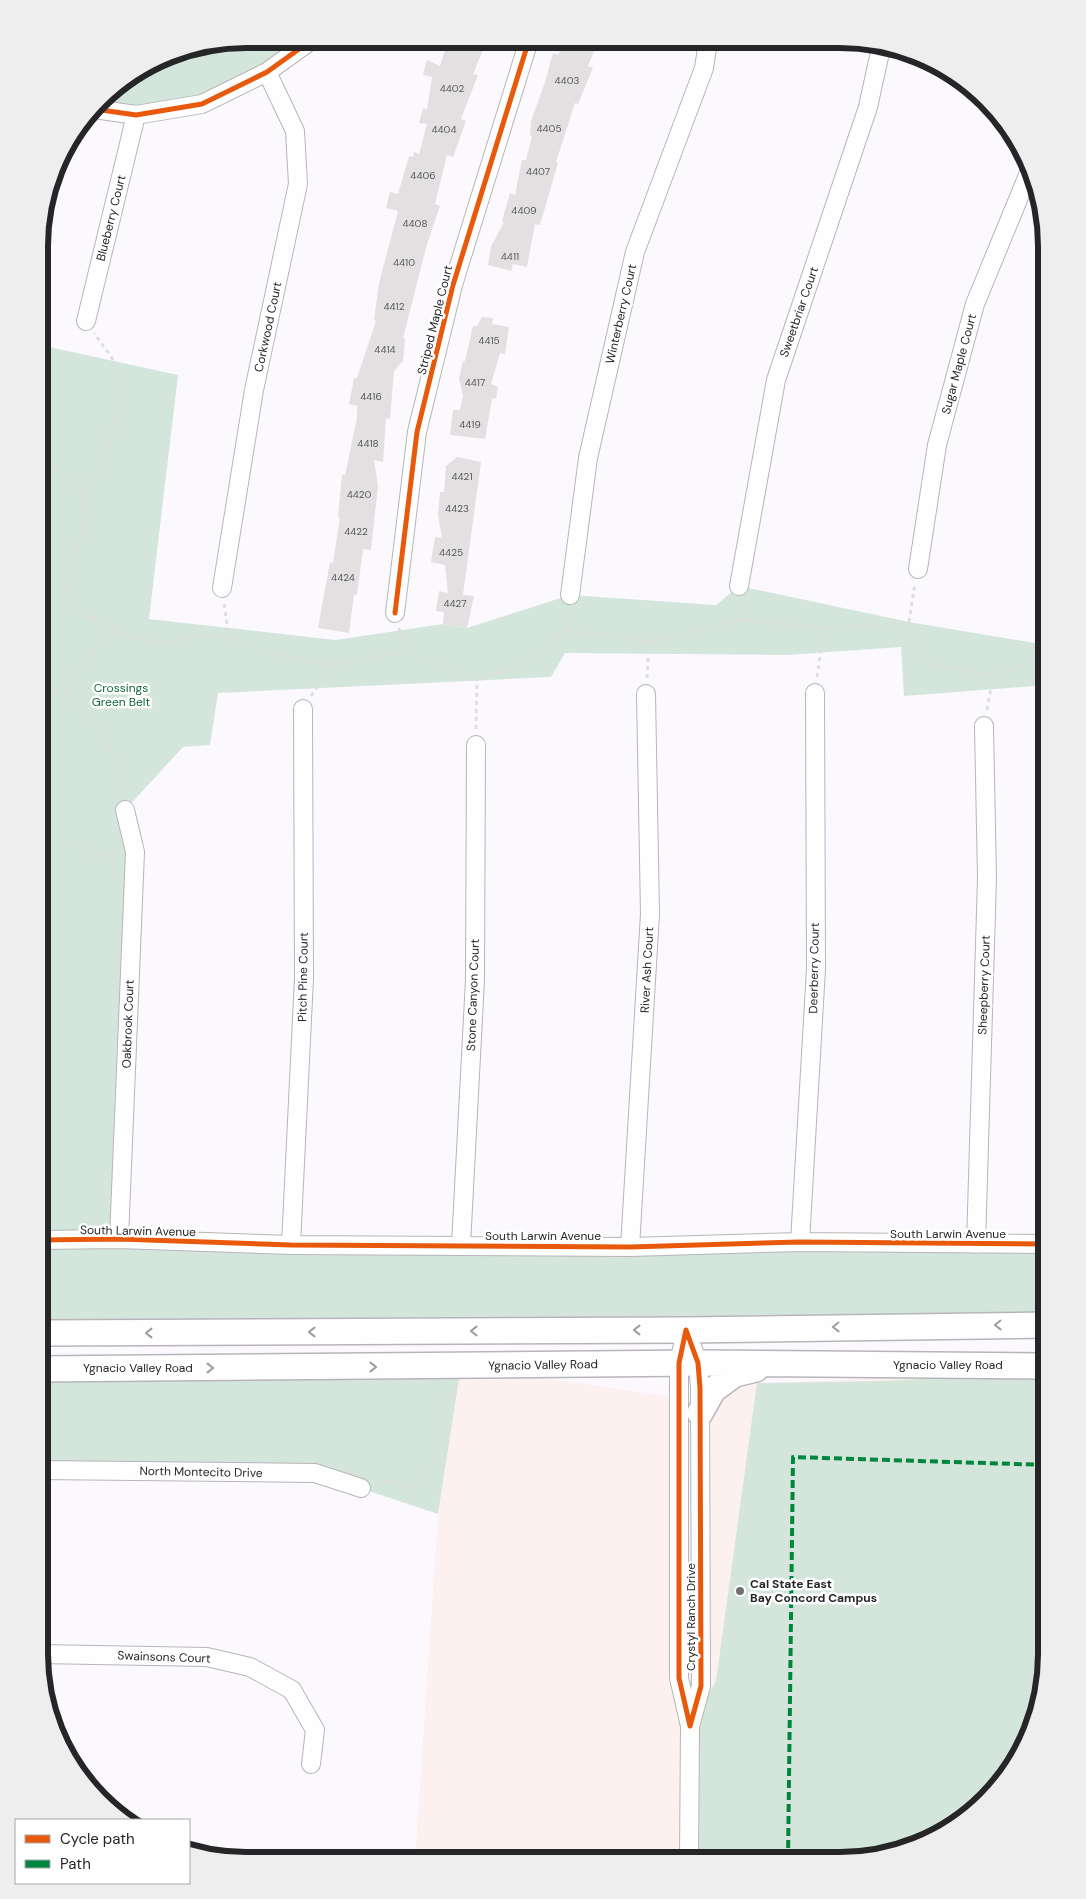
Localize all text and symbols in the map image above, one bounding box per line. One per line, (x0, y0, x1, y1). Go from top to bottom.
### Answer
house number: 4403 (555, 74, 580, 87)
house number: 4402 (440, 82, 465, 95)
house number: 4405 (536, 122, 562, 135)
house number: 4404 (431, 123, 457, 136)
house number: 4407 (526, 165, 550, 178)
house number: 4406 (410, 169, 436, 182)
street label: Blueberry Court (93, 173, 130, 263)
house number: 4409 (511, 204, 537, 217)
house number: 4408 (402, 217, 428, 230)
house number: 4411 (501, 250, 519, 263)
house number: 4410 (393, 256, 415, 269)
street label: Winterberry Court (602, 262, 640, 365)
street label: Striped Maple Court (414, 263, 456, 377)
street label: Sweetbriar Court (776, 264, 822, 359)
street label: Corkwood Court (251, 280, 285, 374)
house number: 4412 (383, 300, 405, 313)
street label: Sugar Maple Court (938, 312, 980, 416)
house number: 4415 (478, 334, 500, 347)
house number: 4414 (374, 343, 396, 356)
house number: 4417 (465, 376, 485, 389)
house number: 4416 (360, 390, 382, 403)
house number: 4419 (459, 418, 481, 431)
house number: 4418 (357, 437, 379, 450)
house number: 4421 (451, 470, 473, 483)
house number: 4420 (347, 488, 371, 501)
house number: 4423 (445, 502, 469, 515)
house number: 4422 (344, 525, 368, 538)
house number: 4425 (439, 546, 463, 559)
house number: 4424 (331, 571, 355, 584)
house number: 4427 (443, 597, 467, 610)
park label: Crossings Green Belt (92, 680, 151, 710)
street label: Deerberry Court (805, 922, 823, 1014)
street label: River Ash Court (637, 926, 657, 1014)
street label: Pitch Pine Court (294, 932, 312, 1022)
street label: Sheepberry Court (974, 935, 994, 1035)
street label: Stone Canyon Court (463, 938, 483, 1051)
street label: Oakbrook Court (118, 979, 138, 1069)
street label: South Larwin Avenue (80, 1222, 196, 1240)
street label: South Larwin Avenue (890, 1226, 1006, 1242)
street label: South Larwin Avenue (485, 1228, 601, 1244)
one-way arrow (994, 1320, 1002, 1330)
one-way arrow (831, 1322, 839, 1332)
one-way arrow (633, 1325, 640, 1335)
one-way arrow (470, 1326, 478, 1336)
one-way arrow (308, 1327, 316, 1337)
one-way arrow (145, 1328, 153, 1338)
street label: Ygnacio Valley Road (488, 1356, 598, 1374)
street label: Ygnacio Valley Road (893, 1357, 1003, 1373)
street label: Ygnacio Valley Road (83, 1360, 193, 1376)
one-way arrow (369, 1361, 377, 1372)
one-way arrow (207, 1363, 215, 1373)
street label: North Montecito Drive (139, 1463, 263, 1481)
street label: Crystyl Ranch Drive (683, 1563, 699, 1671)
place label: Cal State East Bay Concord Campus (750, 1576, 877, 1606)
marker: Cal State East Bay Concord Campus (734, 1585, 746, 1597)
street label: Swainsons Court (117, 1647, 211, 1667)
legend (15, 1819, 190, 1884)
text: Cycle path (60, 1829, 135, 1849)
text: Path (60, 1854, 91, 1874)

